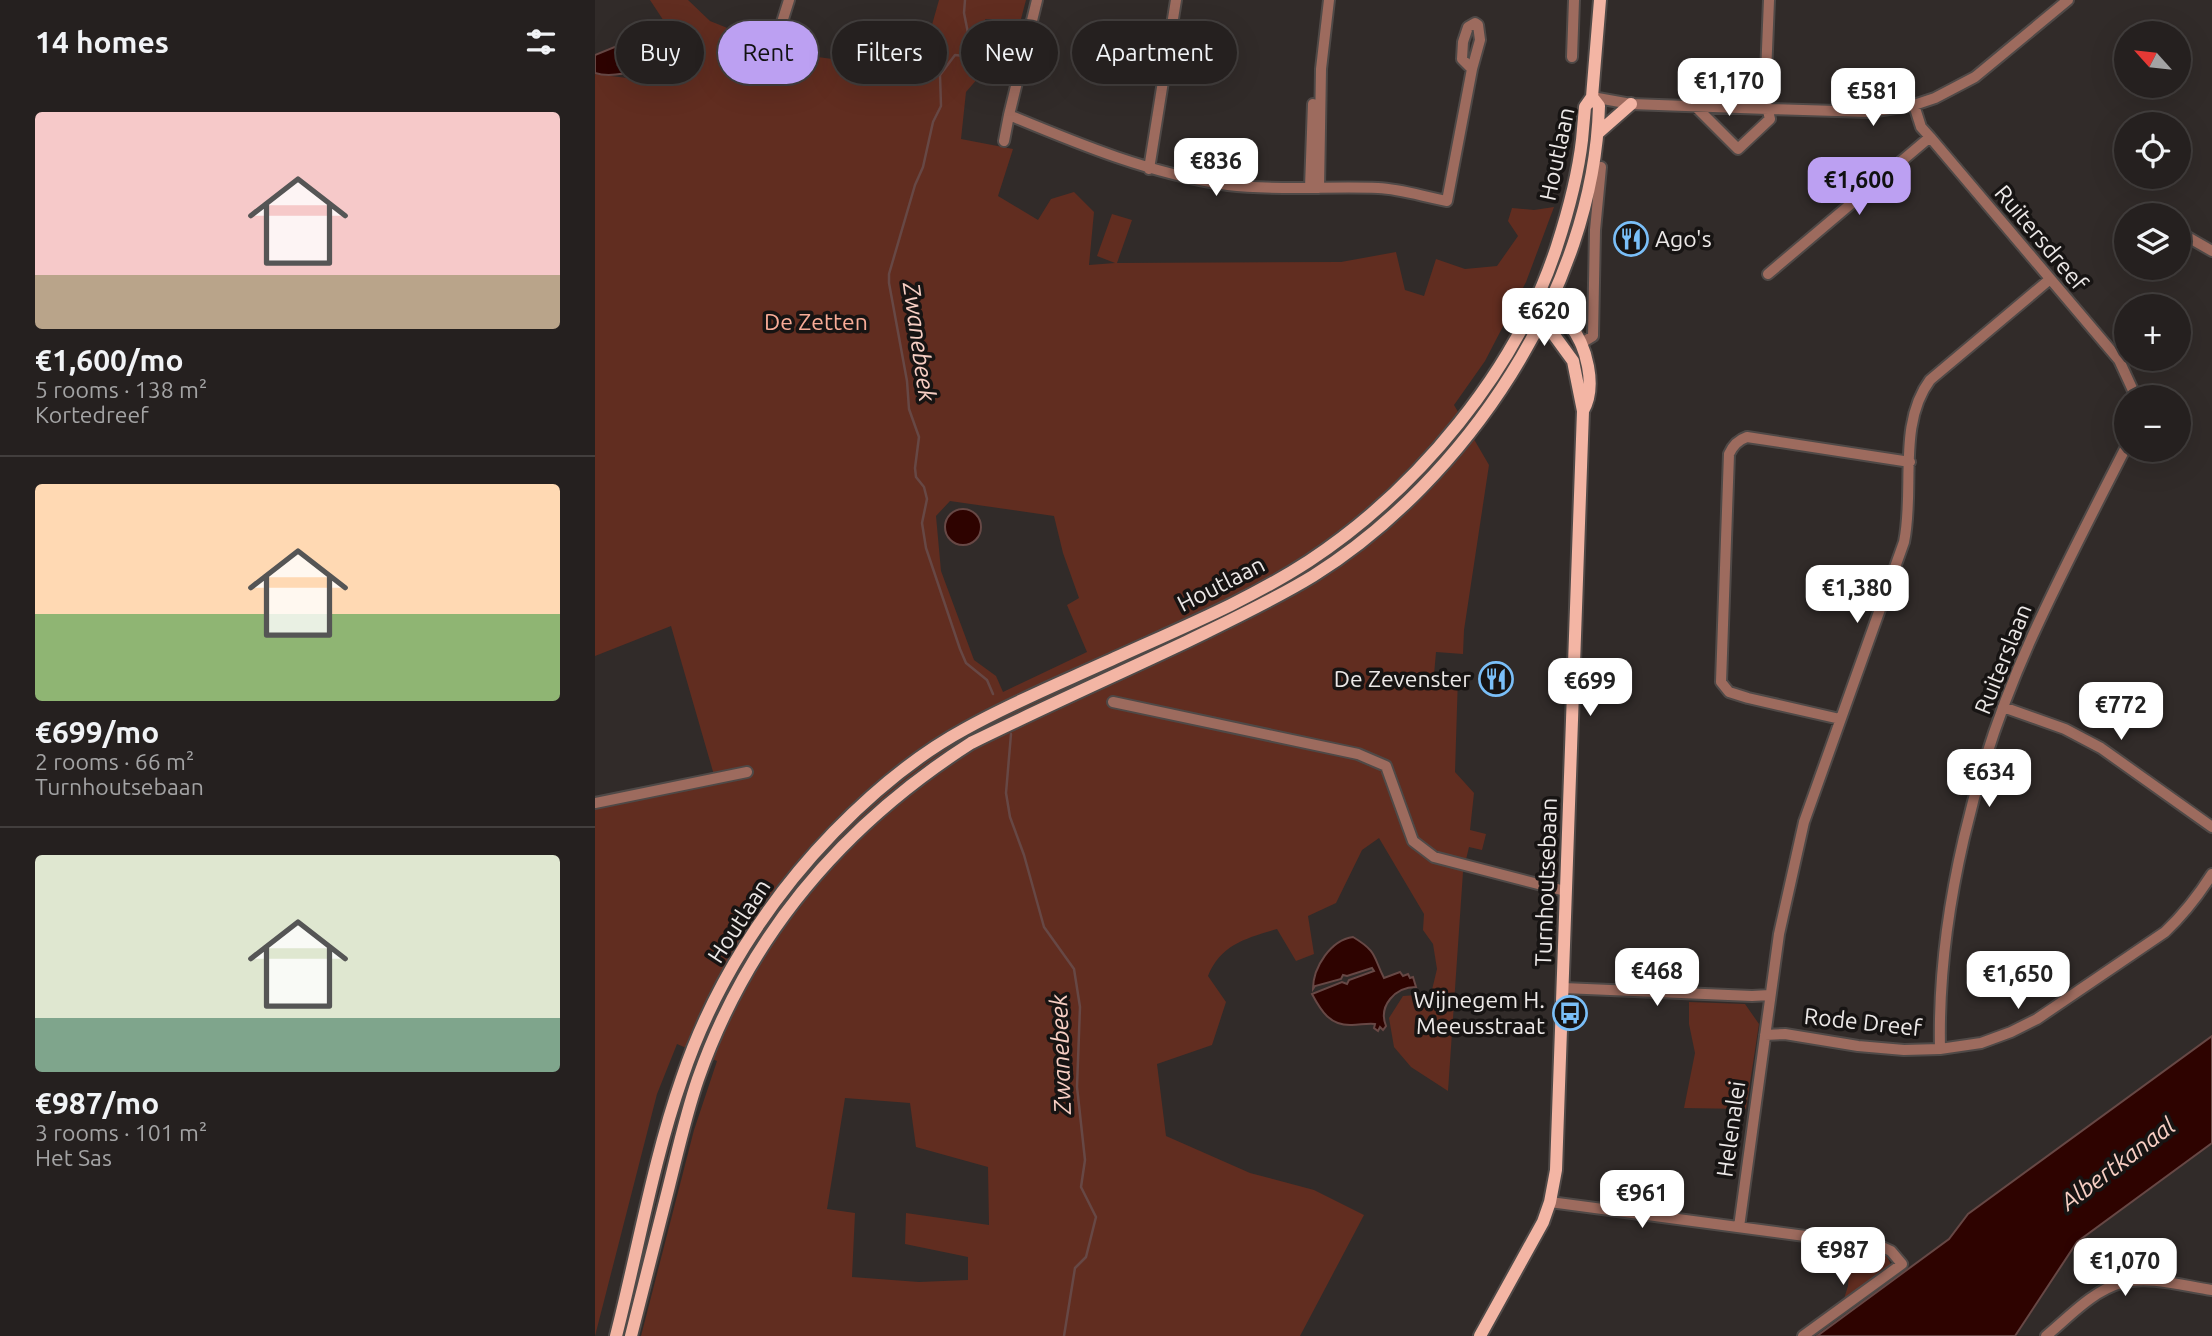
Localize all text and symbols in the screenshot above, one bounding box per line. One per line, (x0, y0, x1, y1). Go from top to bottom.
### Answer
chip: Buy (616, 21, 704, 84)
chip: Rent (718, 21, 818, 84)
chip: Filters (832, 21, 947, 84)
chip: New (961, 21, 1058, 84)
chip: Apartment (1072, 21, 1237, 84)
north arrow (2114, 21, 2191, 98)
map controls (2114, 21, 2191, 462)
icon: filters (522, 23, 560, 61)
text: 14 homes (35, 25, 169, 59)
pin: €1,170 (1672, 58, 1786, 118)
text: €1,170 (1694, 68, 1764, 93)
pin: €581 (1832, 68, 1914, 128)
text: €581 (1847, 78, 1899, 103)
street label: Houtlaan (1534, 105, 1579, 203)
button: locate (2114, 112, 2191, 189)
pin: €836 (1175, 138, 1257, 198)
text: €836 (1190, 148, 1242, 173)
icon: home (235, 158, 361, 284)
pin: €1,600 (1802, 158, 1916, 217)
text: €1,600 (1824, 167, 1894, 192)
street label: Ruitersdreef (1990, 180, 2093, 296)
button: layers (2114, 203, 2191, 280)
restaurant icon: Ago's (1612, 220, 1650, 258)
place label: Ago's (1655, 226, 1712, 251)
water label: Zwanebeek (898, 279, 941, 404)
pin: €620 (1503, 288, 1585, 348)
button: + (2114, 294, 2191, 371)
text: €620 (1518, 298, 1570, 323)
park label: De Zetten (764, 309, 868, 334)
text: €1,600/mo (35, 343, 184, 377)
text: 5 rooms · 138 m² (35, 377, 207, 402)
button: − (2114, 385, 2191, 462)
text: Kortedreef (35, 402, 149, 427)
icon: home (235, 530, 361, 656)
street label: Houtlaan (1173, 551, 1269, 616)
pin: €1,380 (1800, 566, 1914, 625)
text: €1,380 (1822, 575, 1892, 600)
street label: Ruiterslaan (1969, 600, 2036, 717)
pin: €699 (1549, 658, 1631, 718)
restaurant icon: De Zevenster (1477, 660, 1515, 698)
place label: De Zevenster (1334, 666, 1471, 691)
text: €699 (1564, 668, 1616, 693)
pin: €772 (2080, 682, 2162, 742)
text: €772 (2095, 692, 2147, 717)
text: €699/mo (35, 715, 159, 749)
text: 2 rooms · 66 m² (35, 749, 194, 774)
pin: €634 (1948, 750, 2030, 809)
text: €634 (1963, 759, 2015, 784)
text: Turnhoutsebaan (35, 774, 204, 799)
street label: Turnhoutsebaan (1530, 797, 1561, 967)
street label: Houtlaan (702, 874, 775, 967)
icon: home (235, 901, 361, 1027)
pin: €468 (1616, 948, 1698, 1008)
pin: €1,650 (1961, 951, 2075, 1011)
text: €468 (1631, 958, 1683, 983)
text: €1,650 (1983, 961, 2053, 986)
place label: Wijnegem H. Meeusstraat (1414, 987, 1545, 1038)
water label: Zwanebeek (1045, 993, 1076, 1116)
bus stop icon: Wijnegem H. Meeusstraat (1551, 994, 1589, 1032)
street label: Rode Dreef (1803, 1003, 1923, 1040)
street label: Helenalei (1711, 1079, 1750, 1179)
text: €987/mo (35, 1086, 159, 1120)
water label: Albertkanaal (2054, 1112, 2181, 1216)
text: 3 rooms · 101 m² (35, 1120, 207, 1145)
text: Het Sas (35, 1145, 112, 1170)
pin: €961 (1601, 1170, 1683, 1230)
text: €961 (1616, 1180, 1668, 1205)
pin: €987 (1802, 1228, 1884, 1287)
text: €987 (1817, 1237, 1869, 1262)
pin: €1,070 (2068, 1238, 2182, 1298)
text: €1,070 (2090, 1248, 2160, 1273)

